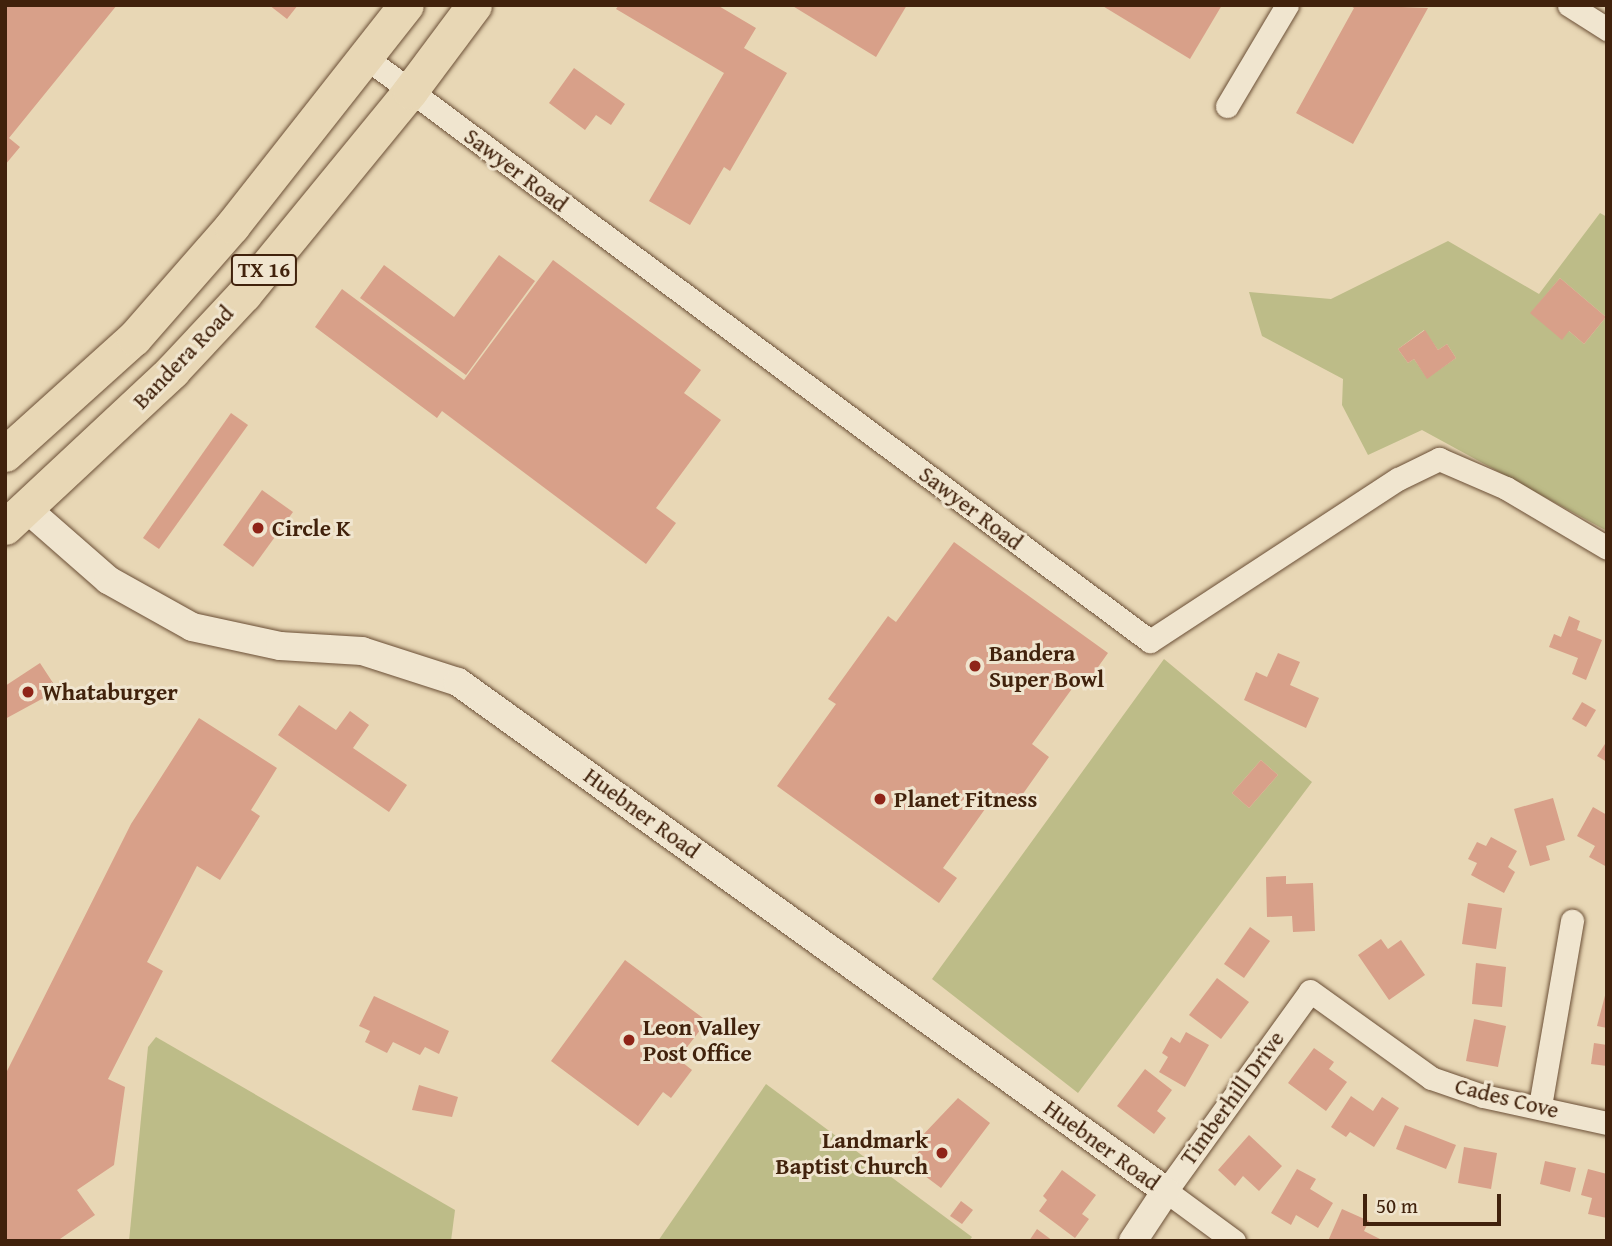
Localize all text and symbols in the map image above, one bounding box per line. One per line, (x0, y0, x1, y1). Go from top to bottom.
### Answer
street label: Sawyer Road (459, 122, 573, 218)
road number: TX 16 (231, 252, 297, 288)
street label: Bandera Road (127, 300, 239, 414)
street label: Sawyer Road (914, 460, 1028, 556)
place label: Circle K (272, 514, 351, 542)
marker: Circle K (250, 520, 266, 536)
place label: Bandera Super Bowl (989, 639, 1104, 693)
marker: Bandera Super Bowl (967, 658, 983, 674)
place label: Whataburger (42, 678, 178, 706)
marker: Whataburger (20, 684, 36, 700)
street label: Huebner Road (579, 762, 705, 864)
place label: Planet Fitness (894, 785, 1037, 813)
marker: Planet Fitness (872, 791, 888, 807)
place label: Leon Valley Post Office (643, 1013, 760, 1067)
street label: Timberhill Drive (1174, 1025, 1290, 1171)
marker: Leon Valley Post Office (621, 1032, 637, 1048)
street label: Cades Cove (1452, 1072, 1562, 1124)
street label: Huebner Road (1039, 1094, 1165, 1196)
place label: Landmark Baptist Church (776, 1126, 928, 1180)
marker: Landmark Baptist Church (934, 1145, 950, 1161)
scale bar (1367, 1180, 1505, 1224)
text: 50 m (1376, 1190, 1418, 1221)

